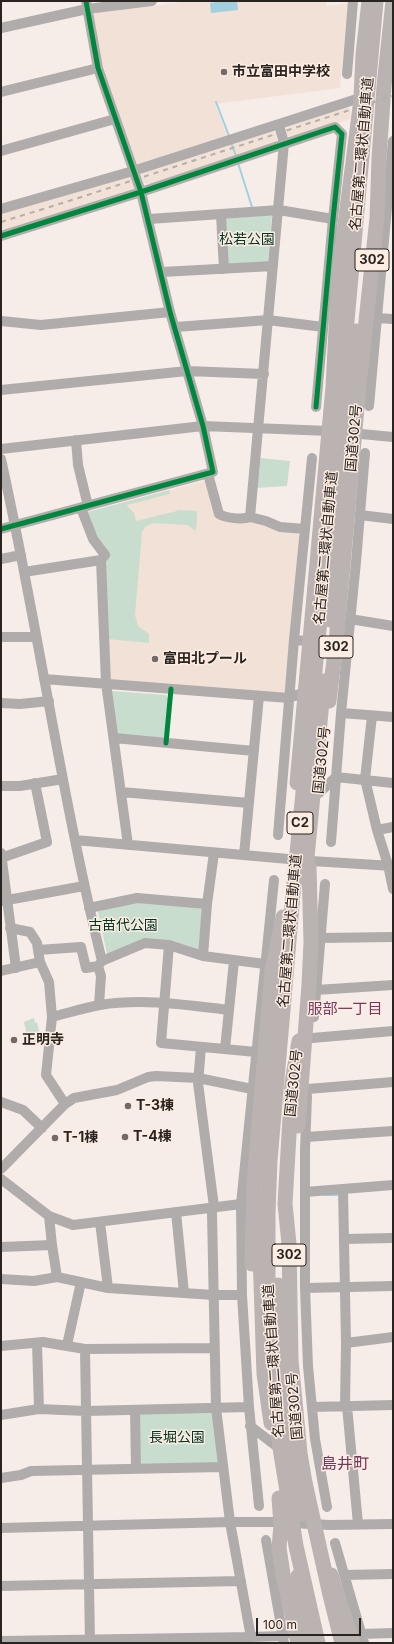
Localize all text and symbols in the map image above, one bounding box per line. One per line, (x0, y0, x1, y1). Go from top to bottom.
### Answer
place label: 市立富田中学校 (232, 64, 330, 80)
marker: 市立富田中学校 (219, 67, 229, 77)
street label: 名古屋第二環状自動車道 (347, 77, 377, 231)
park label: 松若公園 (219, 232, 275, 248)
road number: 302 (355, 249, 389, 271)
street label: 国道302号 (343, 403, 365, 473)
street label: 名古屋第二環状自動車道 (311, 471, 341, 625)
road number: 302 (319, 636, 353, 658)
place label: 富田北プール (163, 651, 247, 667)
marker: 富田北プール (150, 654, 160, 664)
street label: 国道302号 (310, 725, 334, 795)
road number: C2 (287, 812, 313, 834)
street label: 名古屋第二環状自動車道 (275, 854, 305, 1008)
park label: 古苗代公園 (88, 918, 158, 934)
district label: 服部一丁目 (308, 1000, 382, 1018)
place label: 正明寺 (22, 1032, 64, 1048)
marker: 正明寺 (9, 1035, 19, 1045)
street label: 国道302号 (282, 1048, 306, 1118)
place label: T-3棟 (136, 1098, 174, 1114)
marker: T-3棟 (123, 1101, 133, 1111)
place label: T-4棟 (133, 1129, 172, 1145)
place label: T-1棟 (63, 1130, 98, 1146)
marker: T-4棟 (120, 1132, 130, 1142)
marker: T-1棟 (50, 1133, 60, 1143)
road number: 302 (272, 1244, 306, 1266)
street label: 名古屋第二環状自動車道 (260, 1284, 288, 1438)
street label: 国道302号 (284, 1371, 306, 1441)
park label: 長堀公園 (149, 1430, 205, 1446)
district label: 島井町 (321, 1454, 369, 1474)
scale bar (258, 1610, 363, 1636)
text: 100 m (263, 1617, 297, 1632)

